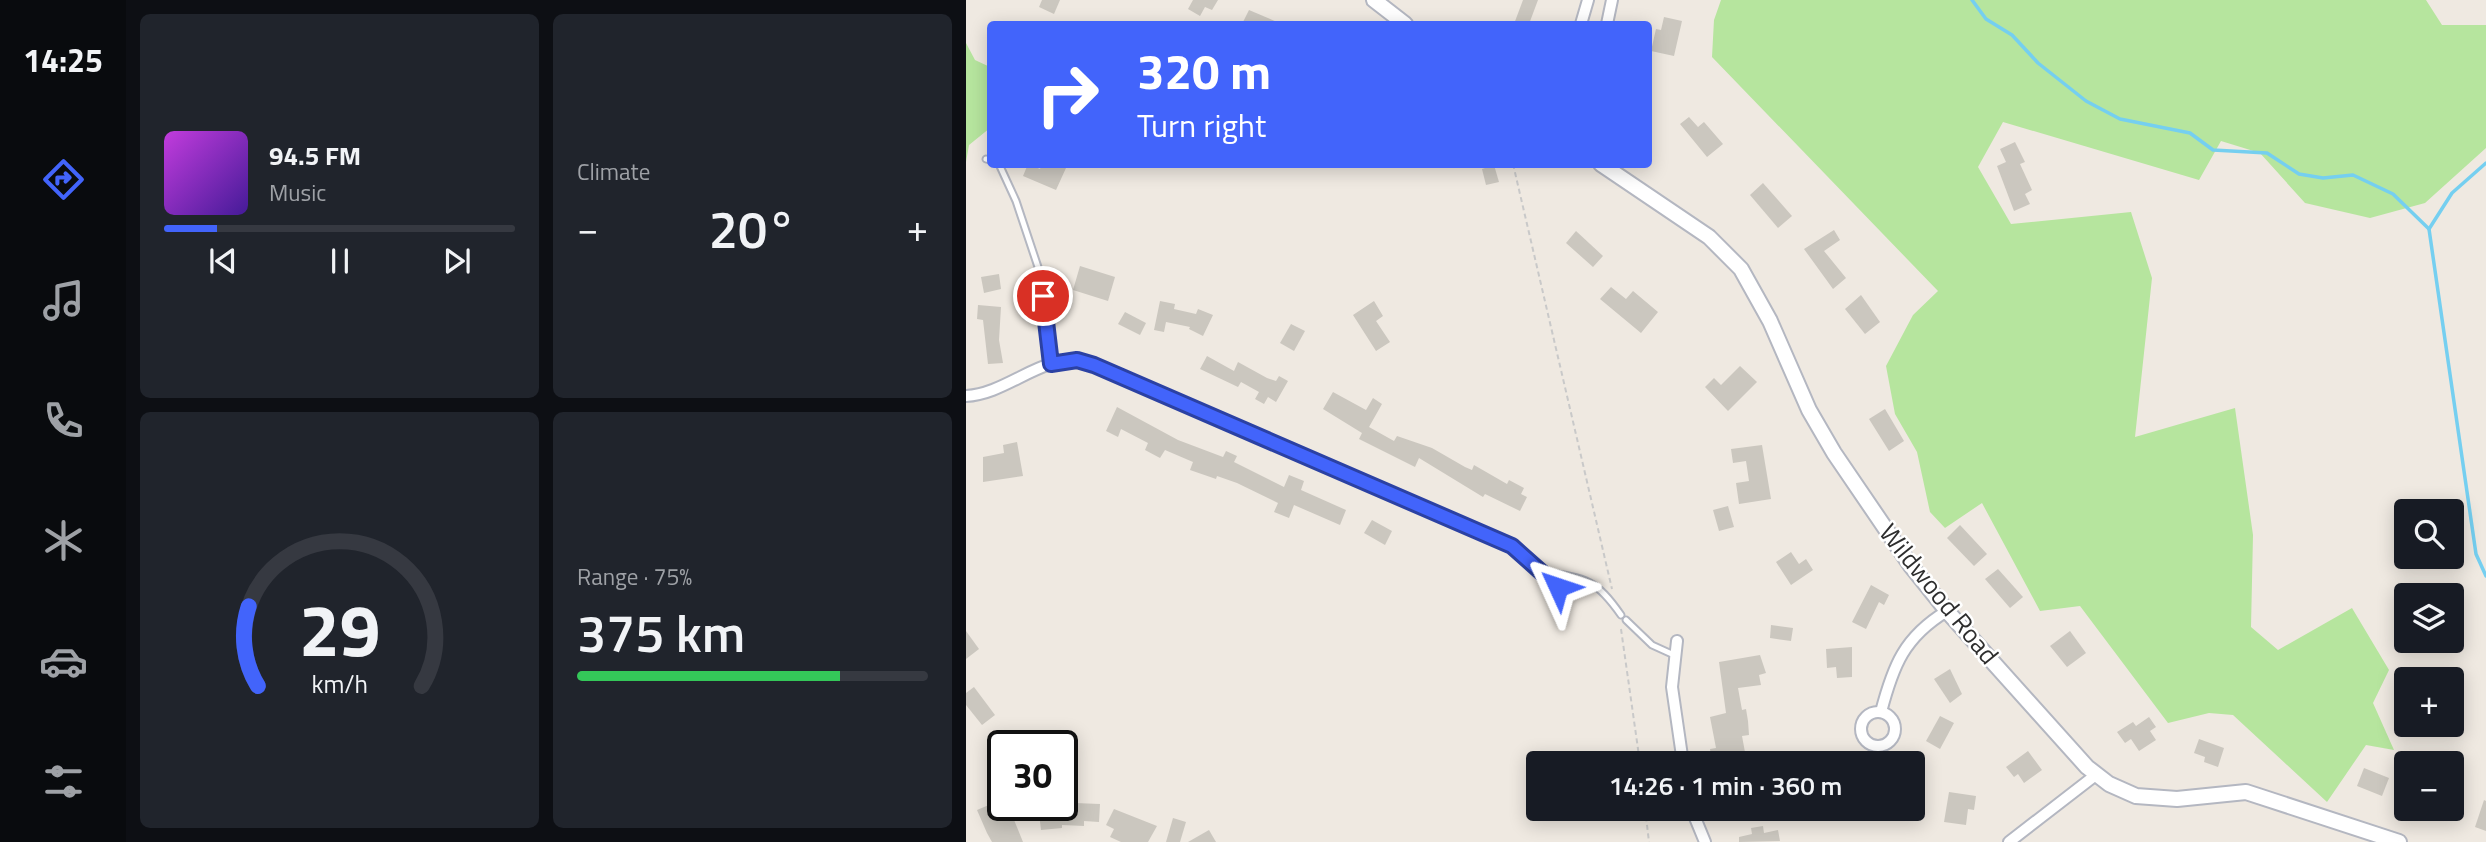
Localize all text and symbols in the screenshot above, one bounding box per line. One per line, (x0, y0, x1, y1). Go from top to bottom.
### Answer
text: 320 m (1137, 33, 1271, 108)
text: 14:25 (23, 36, 103, 84)
icon: right (1022, 49, 1113, 140)
text: Turn right (1137, 101, 1266, 149)
text: 94.5 FM (269, 136, 361, 175)
text: Climate (577, 154, 650, 189)
icon: directions (39, 155, 88, 204)
text: Music (269, 175, 326, 210)
text: 20° (709, 189, 796, 268)
text: − (577, 199, 598, 257)
text: + (907, 199, 928, 257)
icon: previous (204, 242, 242, 280)
icon: pause (321, 242, 359, 280)
icon: next (438, 242, 476, 280)
pin (1013, 266, 1073, 326)
icon: music (39, 276, 88, 325)
icon: arrive (1024, 277, 1062, 315)
icon: phone (39, 396, 88, 445)
map controls (2394, 499, 2464, 821)
button: search (2394, 499, 2464, 569)
street label: Wildwood Road (1870, 515, 2008, 673)
icon: climate (39, 516, 88, 565)
position arrow (1521, 550, 1595, 624)
text: Range · 75% (577, 559, 692, 594)
text: 29 (299, 574, 380, 684)
button: layers (2394, 583, 2464, 653)
text: 375 km (577, 593, 745, 672)
icon: car (39, 637, 88, 686)
text: km/h (311, 665, 368, 703)
button: + (2394, 667, 2464, 737)
speed limit sign: 30 (987, 730, 1078, 821)
button: − (2394, 751, 2464, 821)
icon: filters (39, 757, 88, 806)
text: 14:26 · 1 min · 360 m (1609, 766, 1842, 805)

